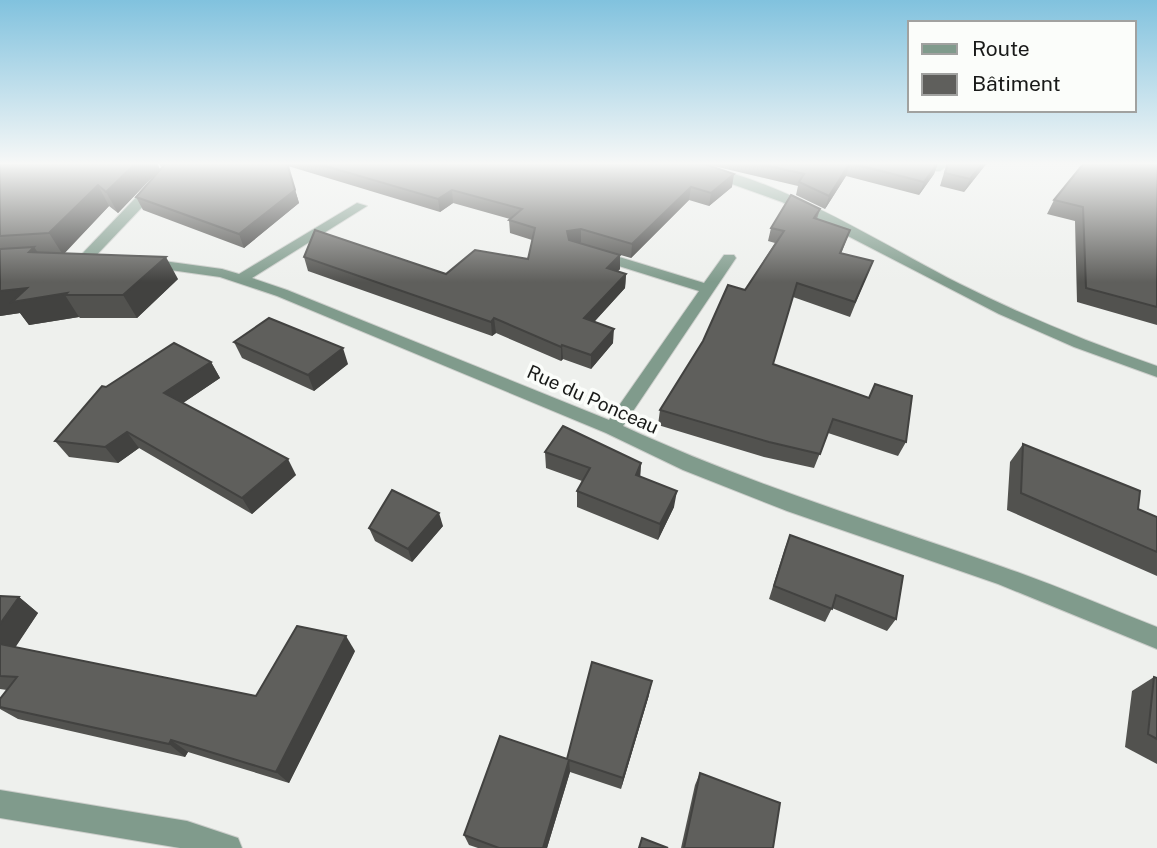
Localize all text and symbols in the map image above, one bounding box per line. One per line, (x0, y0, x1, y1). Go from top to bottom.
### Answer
legend (908, 21, 1136, 112)
text: Route (972, 36, 1030, 61)
text: Bâtiment (972, 71, 1061, 96)
street label: Rue du Ponceau (524, 360, 662, 438)

